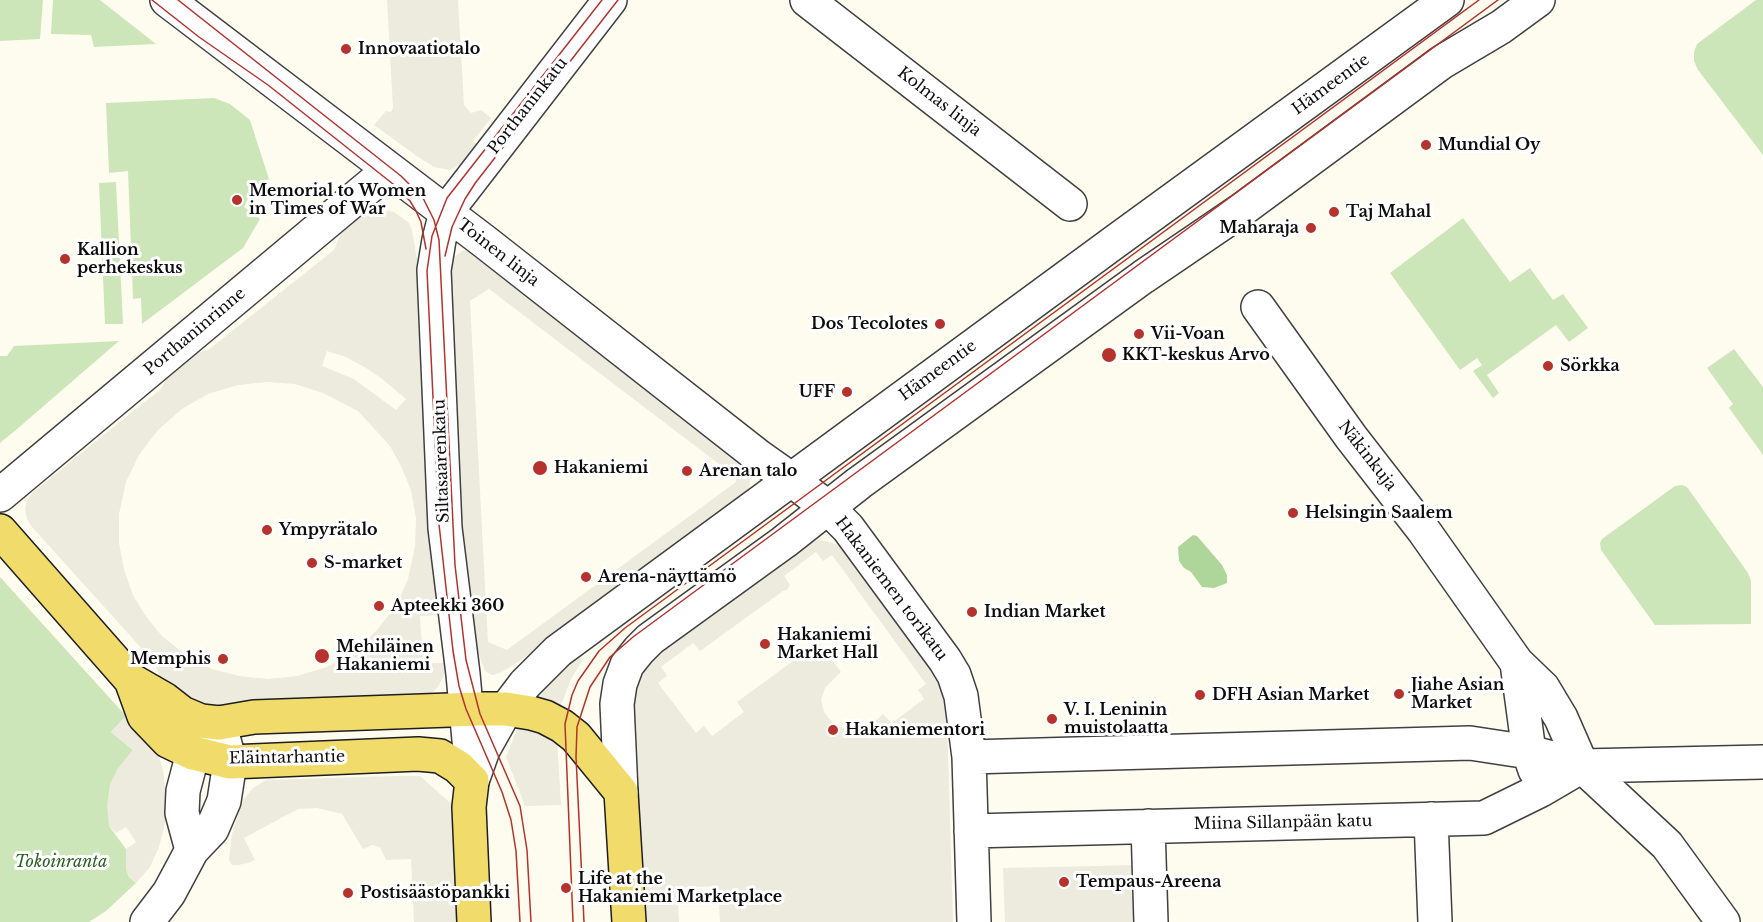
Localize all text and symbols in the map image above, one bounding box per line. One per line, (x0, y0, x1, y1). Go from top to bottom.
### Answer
place label: Innovaatiotalo (358, 39, 480, 59)
marker: Innovaatiotalo (339, 42, 353, 56)
street label: Hämeentie (1289, 51, 1373, 119)
street label: Porthaninkatu (484, 54, 572, 158)
street label: Kolmas linja (893, 63, 985, 141)
place label: Mundial Oy (1438, 135, 1540, 155)
marker: Mundial Oy (1419, 138, 1433, 152)
place label: Memorial to Women in Times of War (249, 181, 426, 219)
marker: Memorial to Women in Times of War (230, 193, 244, 207)
place label: Taj Mahal (1346, 202, 1431, 222)
marker: Taj Mahal (1327, 205, 1341, 219)
street label: Toinen linja (453, 215, 543, 291)
place label: Maharaja (1219, 218, 1299, 238)
marker: Maharaja (1304, 221, 1318, 235)
place label: Kallion perhekeskus (77, 240, 183, 278)
marker: Kallion perhekeskus (58, 252, 72, 266)
street label: Porthaninrinne (140, 284, 250, 380)
place label: Dos Tecolotes (811, 314, 928, 334)
marker: Dos Tecolotes (933, 317, 947, 331)
place label: Vii-Voan (1151, 324, 1225, 344)
marker: Vii-Voan (1132, 327, 1146, 341)
street label: Hämeentie (896, 337, 980, 405)
place label: KKT-keskus Arvo (1122, 345, 1270, 365)
marker: KKT-keskus Arvo (1100, 346, 1118, 364)
place label: Sörkka (1560, 356, 1620, 376)
marker: Sörkka (1541, 359, 1555, 373)
place label: UFF (799, 382, 835, 402)
marker: UFF (840, 385, 854, 399)
street label: Siltasaarenkatu (430, 399, 454, 523)
street label: Näkinkuja (1334, 417, 1400, 495)
place label: Hakaniemi (554, 458, 648, 478)
marker: Hakaniemi (531, 459, 549, 477)
place label: Arenan talo (699, 461, 797, 481)
marker: Arenan talo (680, 464, 694, 478)
place label: Helsingin Saalem (1305, 503, 1453, 523)
marker: Helsingin Saalem (1286, 506, 1300, 520)
street label: Hakaniemen torikatu (831, 513, 951, 665)
place label: Ympyrätalo (279, 520, 378, 540)
marker: Ympyrätalo (260, 523, 274, 537)
place label: S-market (324, 553, 402, 573)
marker: S-market (305, 556, 319, 570)
place label: Arena-näyttämö (598, 567, 737, 587)
marker: Arena-näyttämö (579, 570, 593, 584)
place label: Apteekki 360 (391, 596, 504, 616)
marker: Apteekki 360 (372, 599, 386, 613)
place label: Indian Market (984, 602, 1106, 622)
marker: Indian Market (965, 605, 979, 619)
place label: Hakaniemi Market Hall (777, 625, 878, 663)
place label: Mehiläinen Hakaniemi (336, 637, 434, 675)
marker: Hakaniemi Market Hall (758, 637, 772, 651)
marker: Mehiläinen Hakaniemi (313, 647, 331, 665)
place label: Memphis (130, 649, 211, 669)
marker: Memphis (216, 652, 230, 666)
place label: Jiahe Asian Market (1411, 675, 1504, 713)
place label: DFH Asian Market (1212, 685, 1369, 705)
marker: Jiahe Asian Market (1392, 687, 1406, 701)
marker: DFH Asian Market (1193, 688, 1207, 702)
place label: V. I. Leninin muistolaatta (1064, 700, 1168, 738)
marker: V. I. Leninin muistolaatta (1045, 712, 1059, 726)
place label: Hakaniementori (845, 720, 985, 740)
marker: Hakaniementori (826, 723, 840, 737)
street label: Eläintarhantie (229, 747, 345, 769)
street label: Miina Sillanpään katu (1194, 812, 1372, 834)
park label: Tokoinranta (15, 852, 107, 872)
place label: Life at the Hakaniemi Marketplace (578, 869, 782, 907)
place label: Tempaus-Areena (1076, 872, 1221, 892)
marker: Tempaus-Areena (1057, 875, 1071, 889)
marker: Life at the Hakaniemi Marketplace (559, 881, 573, 895)
place label: Postisäästöpankki (360, 883, 510, 903)
marker: Postisäästöpankki (341, 886, 355, 900)

